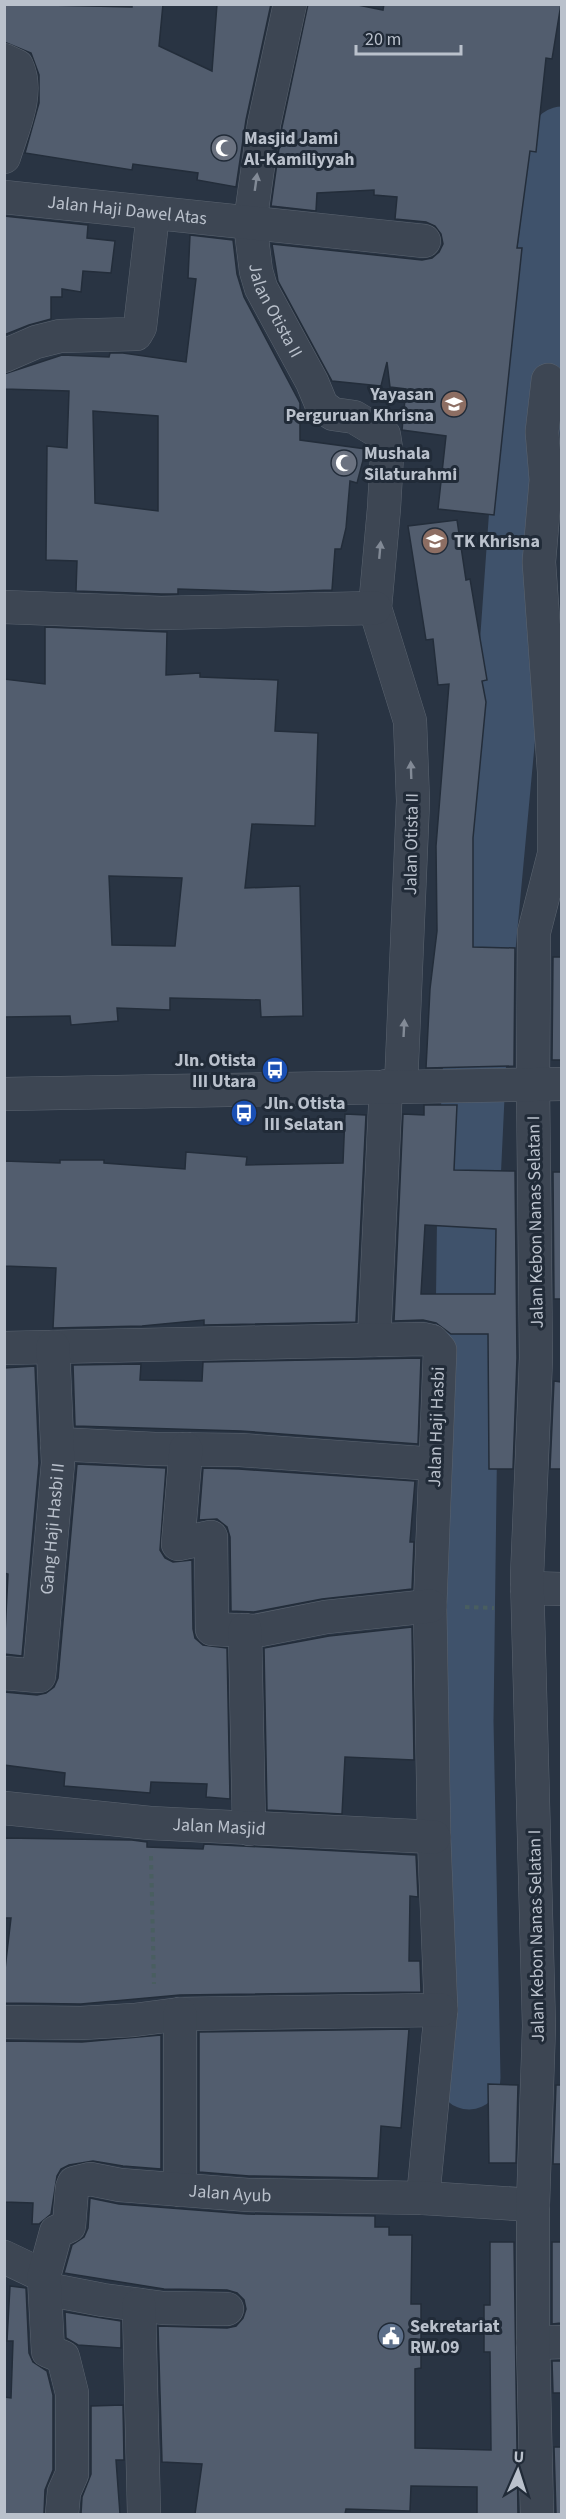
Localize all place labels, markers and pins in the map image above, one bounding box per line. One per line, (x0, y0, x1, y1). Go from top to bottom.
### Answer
place label: Masjid Jami Al-Kamiliyyah (243, 126, 355, 172)
mosque icon: Masjid Jami Al-Kamiliyyah (209, 133, 239, 163)
place label: Yayasan Perguruan Khrisna (286, 382, 434, 428)
school or university icon: Yayasan Perguruan Khrisna (439, 389, 469, 419)
place label: Mushala Silaturahmi (364, 441, 457, 487)
mosque icon: Mushala Silaturahmi (329, 448, 359, 478)
school or university icon: TK Khrisna (420, 526, 450, 556)
place label: TK Khrisna (454, 529, 540, 554)
place label: Jln. Otista III Utara (175, 1048, 256, 1094)
bus stop icon: Jln. Otista III Utara (260, 1055, 290, 1085)
place label: Jln. Otista III Selatan (264, 1091, 345, 1137)
bus stop icon: Jln. Otista III Selatan (229, 1098, 259, 1128)
place label: Sekretariat RW.09 (410, 2314, 500, 2360)
public building icon: Sekretariat RW.09 (376, 2321, 406, 2351)

